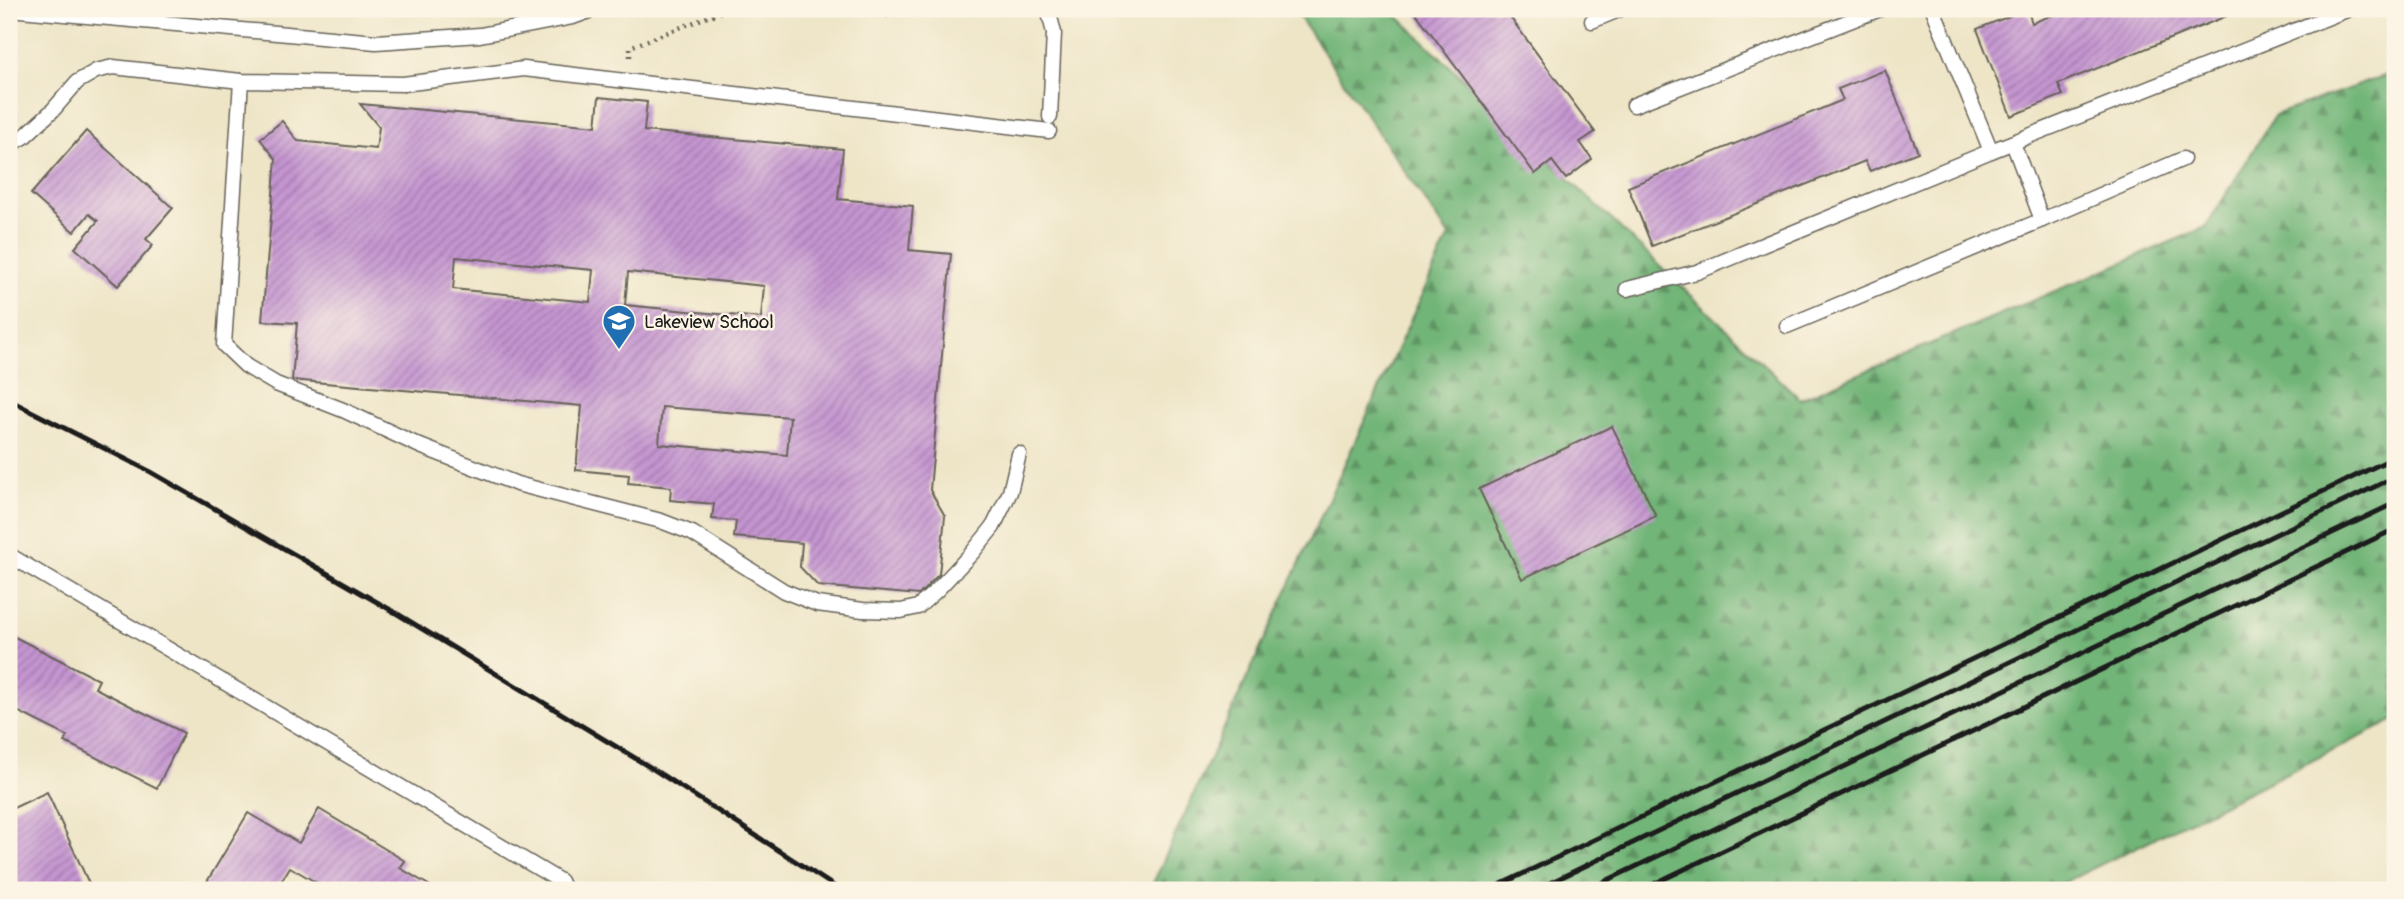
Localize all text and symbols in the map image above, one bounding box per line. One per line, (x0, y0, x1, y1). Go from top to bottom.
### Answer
school or university icon: Lakeview School (600, 302, 638, 351)
place label: Lakeview School (644, 310, 774, 334)

